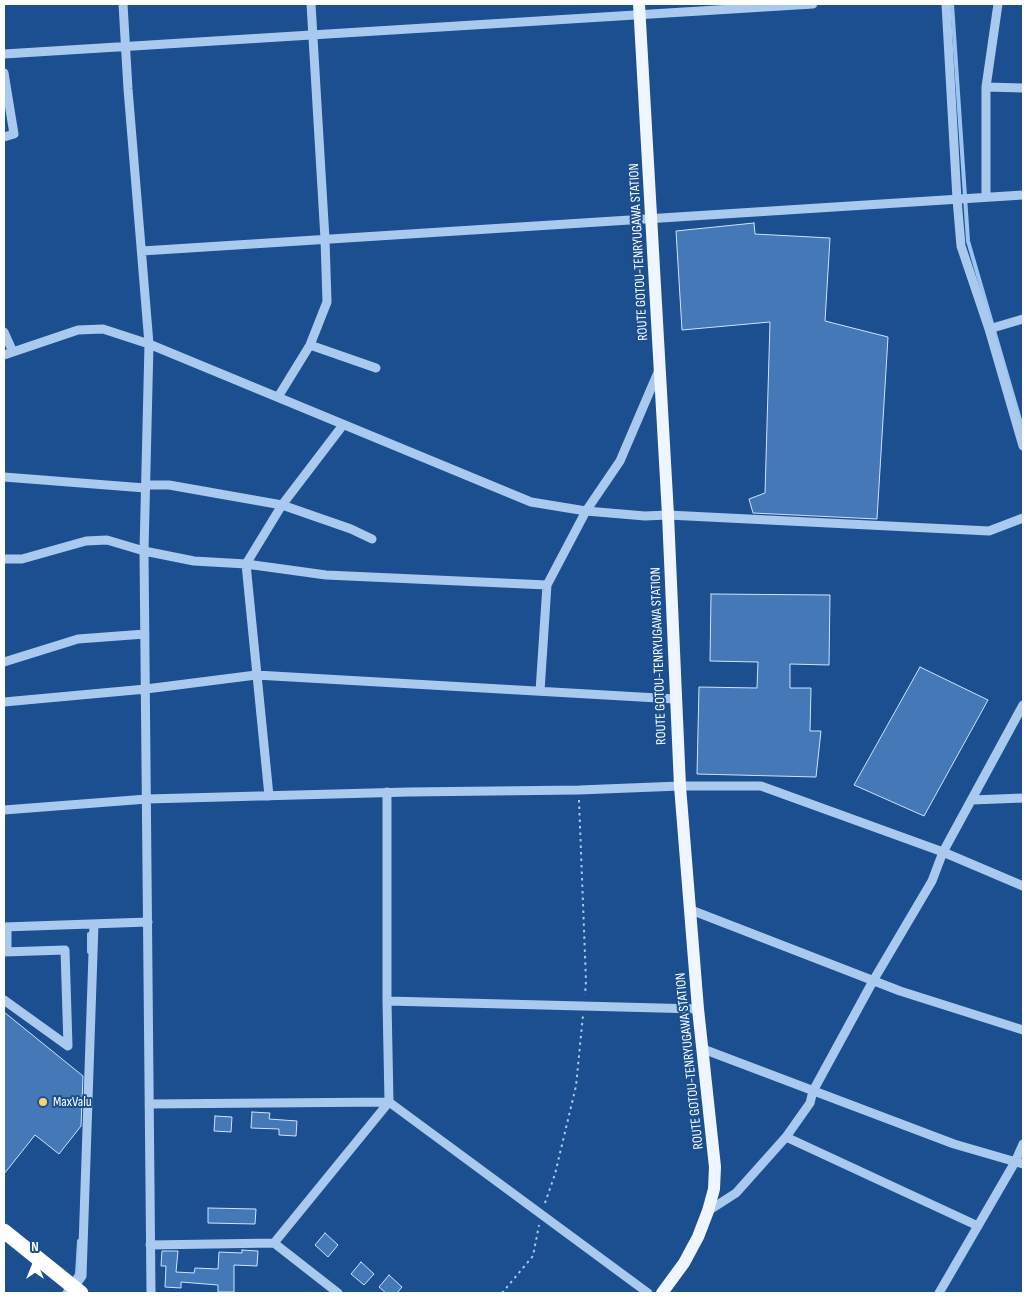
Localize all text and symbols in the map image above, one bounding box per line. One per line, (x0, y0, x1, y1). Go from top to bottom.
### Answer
street label: ROUTE GOTOU-TENRYUGAWA STATION (626, 163, 652, 341)
street label: ROUTE GOTOU-TENRYUGAWA STATION (648, 567, 670, 745)
street label: ROUTE GOTOU-TENRYUGAWA STATION (672, 972, 708, 1150)
place label: MaxValu (53, 1094, 92, 1110)
marker: MaxValu (37, 1096, 49, 1108)
north arrow (10, 1237, 60, 1287)
text: N (31, 1238, 39, 1255)

